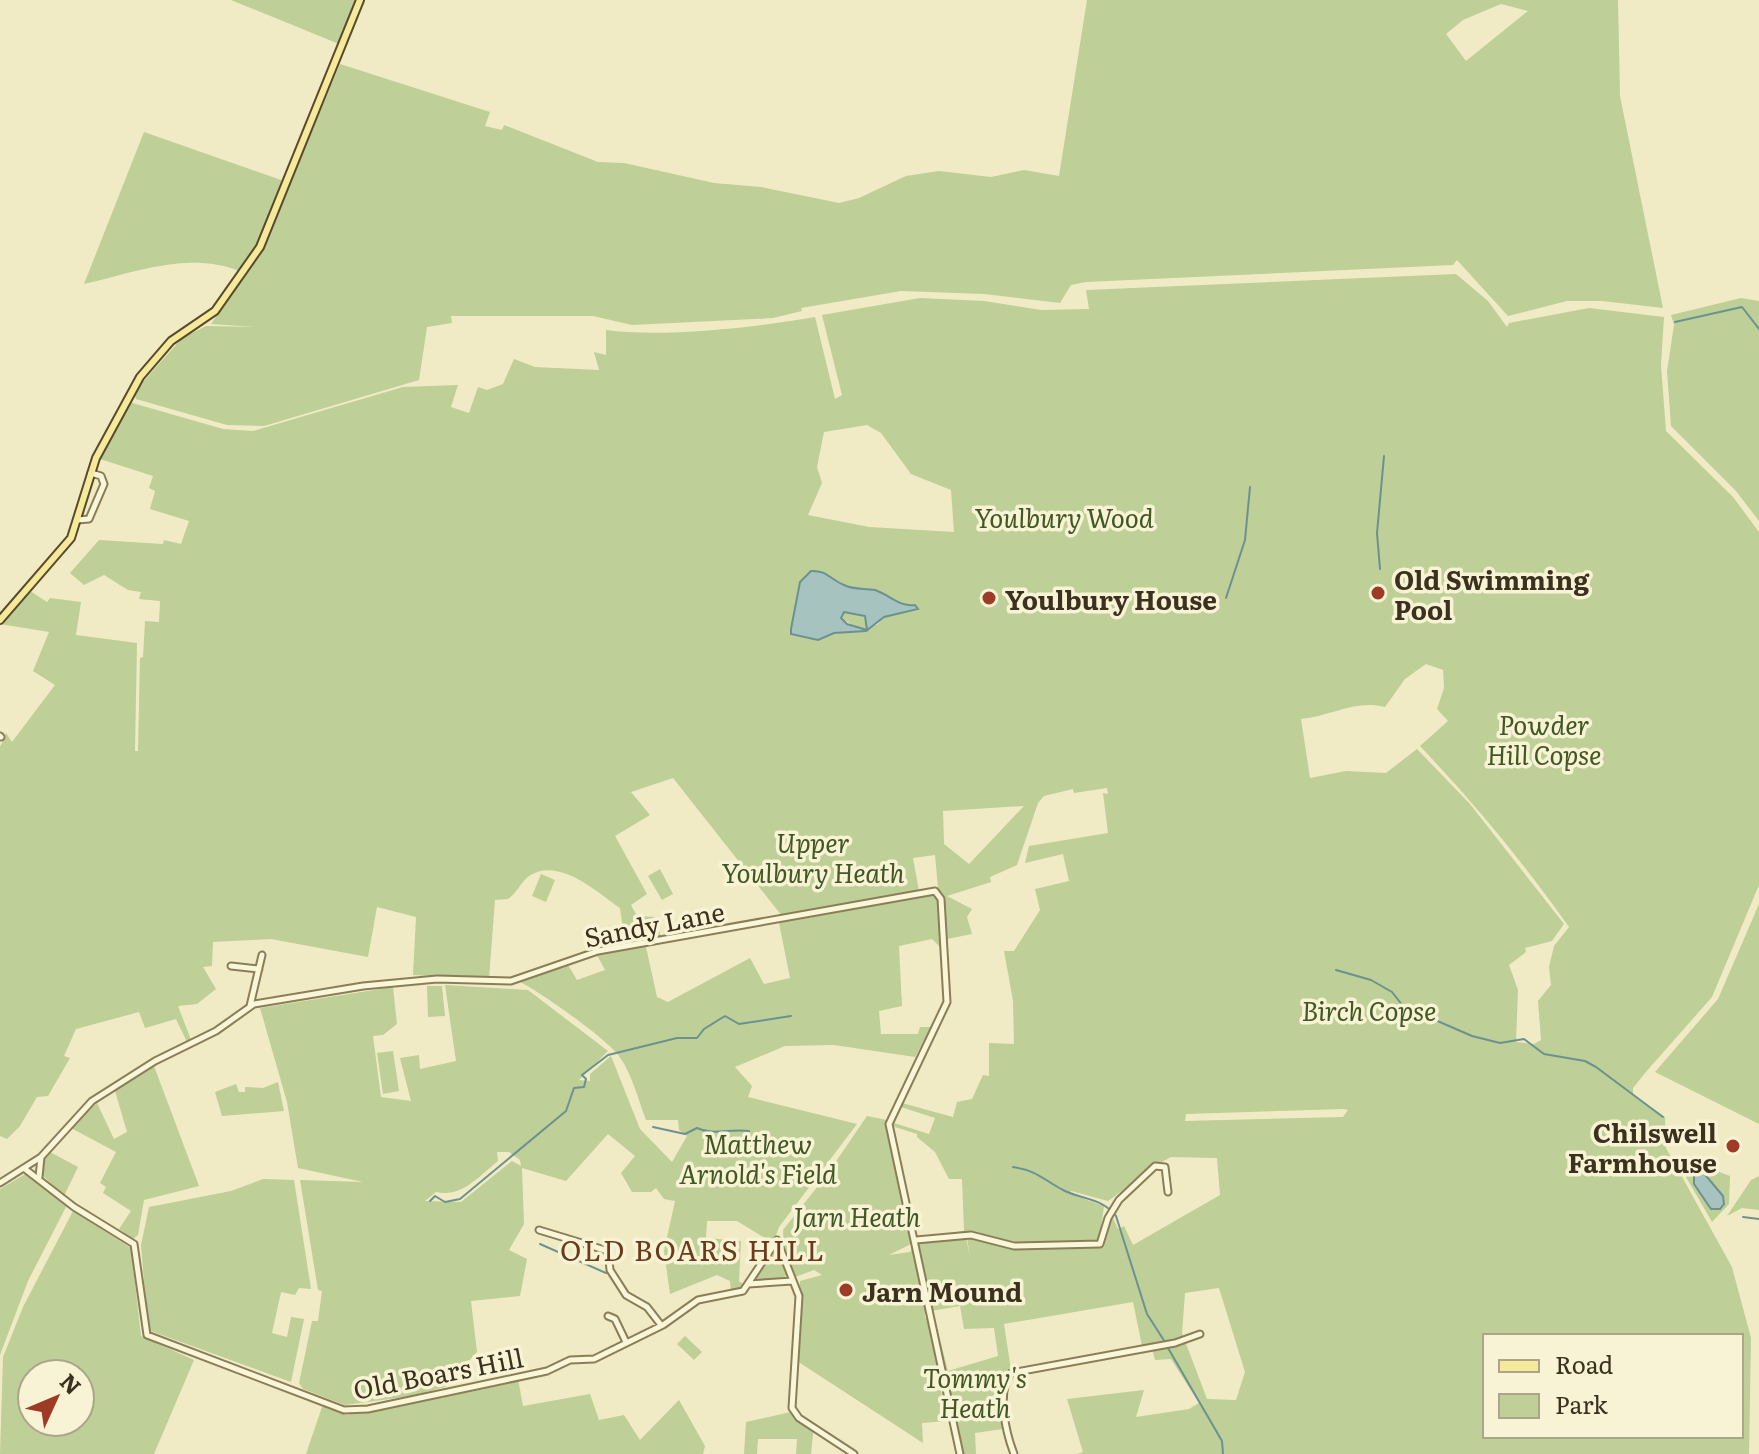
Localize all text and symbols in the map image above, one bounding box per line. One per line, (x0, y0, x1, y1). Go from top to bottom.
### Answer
park label: Youlbury Wood (974, 497, 1154, 536)
place label: Old Swimming Pool (1394, 559, 1589, 628)
place label: Youlbury House (1005, 579, 1217, 618)
marker: Old Swimming Pool (1369, 584, 1387, 602)
marker: Youlbury House (980, 589, 998, 607)
park label: Powder Hill Copse (1487, 704, 1601, 773)
park label: Upper Youlbury Heath (721, 822, 905, 891)
street label: Sandy Lane (580, 890, 728, 956)
park label: Birch Copse (1302, 990, 1436, 1029)
place label: Chilswell Farmhouse (1568, 1112, 1717, 1181)
park label: Matthew Arnold's Field (679, 1123, 837, 1192)
marker: Chilswell Farmhouse (1724, 1137, 1742, 1155)
park label: Jarn Heath (793, 1196, 921, 1235)
district label: OLD BOARS HILL (560, 1228, 826, 1270)
place label: Jarn Mound (862, 1271, 1022, 1310)
marker: Jarn Mound (837, 1281, 855, 1299)
legend (1483, 1334, 1743, 1438)
street label: Old Boars Hill (350, 1336, 527, 1408)
text: Road (1555, 1346, 1614, 1381)
park label: Tommy's Heath (923, 1357, 1027, 1426)
north arrow (16, 1358, 96, 1438)
text: N (53, 1365, 90, 1401)
text: Park (1555, 1386, 1608, 1421)

